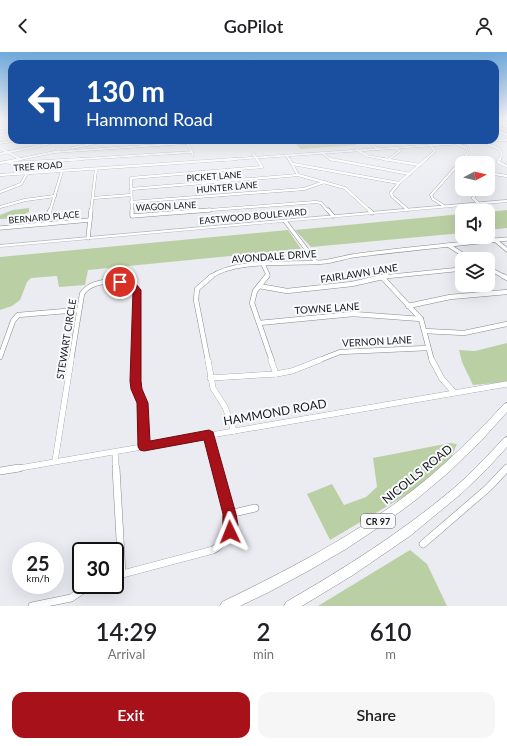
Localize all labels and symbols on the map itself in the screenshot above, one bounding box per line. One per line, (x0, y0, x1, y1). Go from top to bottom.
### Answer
north arrow (455, 156, 495, 196)
street label: TREE ROAD (13, 159, 63, 173)
street label: PICKET LANE (186, 169, 242, 183)
street label: HUNTER LANE (196, 179, 258, 195)
street label: WAGON LANE (135, 199, 197, 213)
street label: EASTWOOD BOULEVARD (199, 206, 307, 226)
street label: BERNARD PLACE (8, 208, 80, 226)
street label: AVONDALE DRIVE (231, 247, 317, 265)
street label: FAIRLAWN LANE (319, 261, 399, 285)
pin (103, 265, 137, 299)
street label: STEWART CIRCLE (54, 298, 78, 380)
street label: TOWNE LANE (294, 300, 360, 316)
street label: VERNON LANE (342, 333, 412, 349)
street label: HAMMOND ROAD (222, 396, 328, 428)
street label: NICOLLS ROAD (379, 441, 455, 507)
position arrow (209, 511, 251, 553)
road number: CR 97 (361, 514, 395, 528)
speed limit sign: 30 (72, 542, 124, 594)

